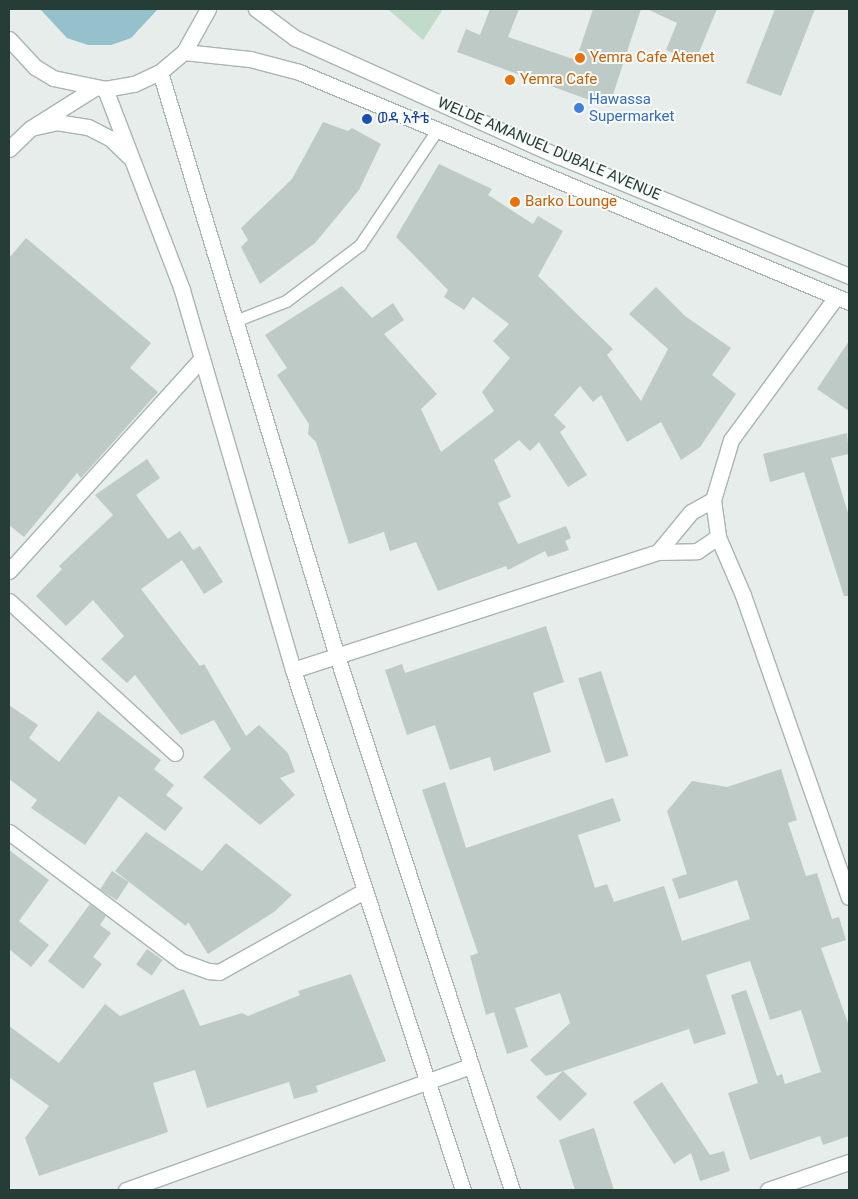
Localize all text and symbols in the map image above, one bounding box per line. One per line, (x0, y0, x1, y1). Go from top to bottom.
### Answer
place label: Yemra Cafe Atenet (590, 49, 715, 67)
marker: Yemra Cafe Atenet (574, 52, 586, 64)
place label: Yemra Cafe (520, 71, 597, 89)
marker: Yemra Cafe (504, 74, 516, 86)
place label: Hawassa Supermarket (589, 90, 674, 125)
street label: WELDE AMANUEL DUBALE AVENUE (435, 94, 663, 204)
marker: Hawassa Supermarket (573, 102, 585, 114)
place label: ወዳ አቶቴ (377, 110, 429, 128)
marker: ወዳ አቶቴ (361, 113, 373, 125)
place label: Barko Lounge (525, 193, 617, 211)
marker: Barko Lounge (509, 196, 521, 208)

